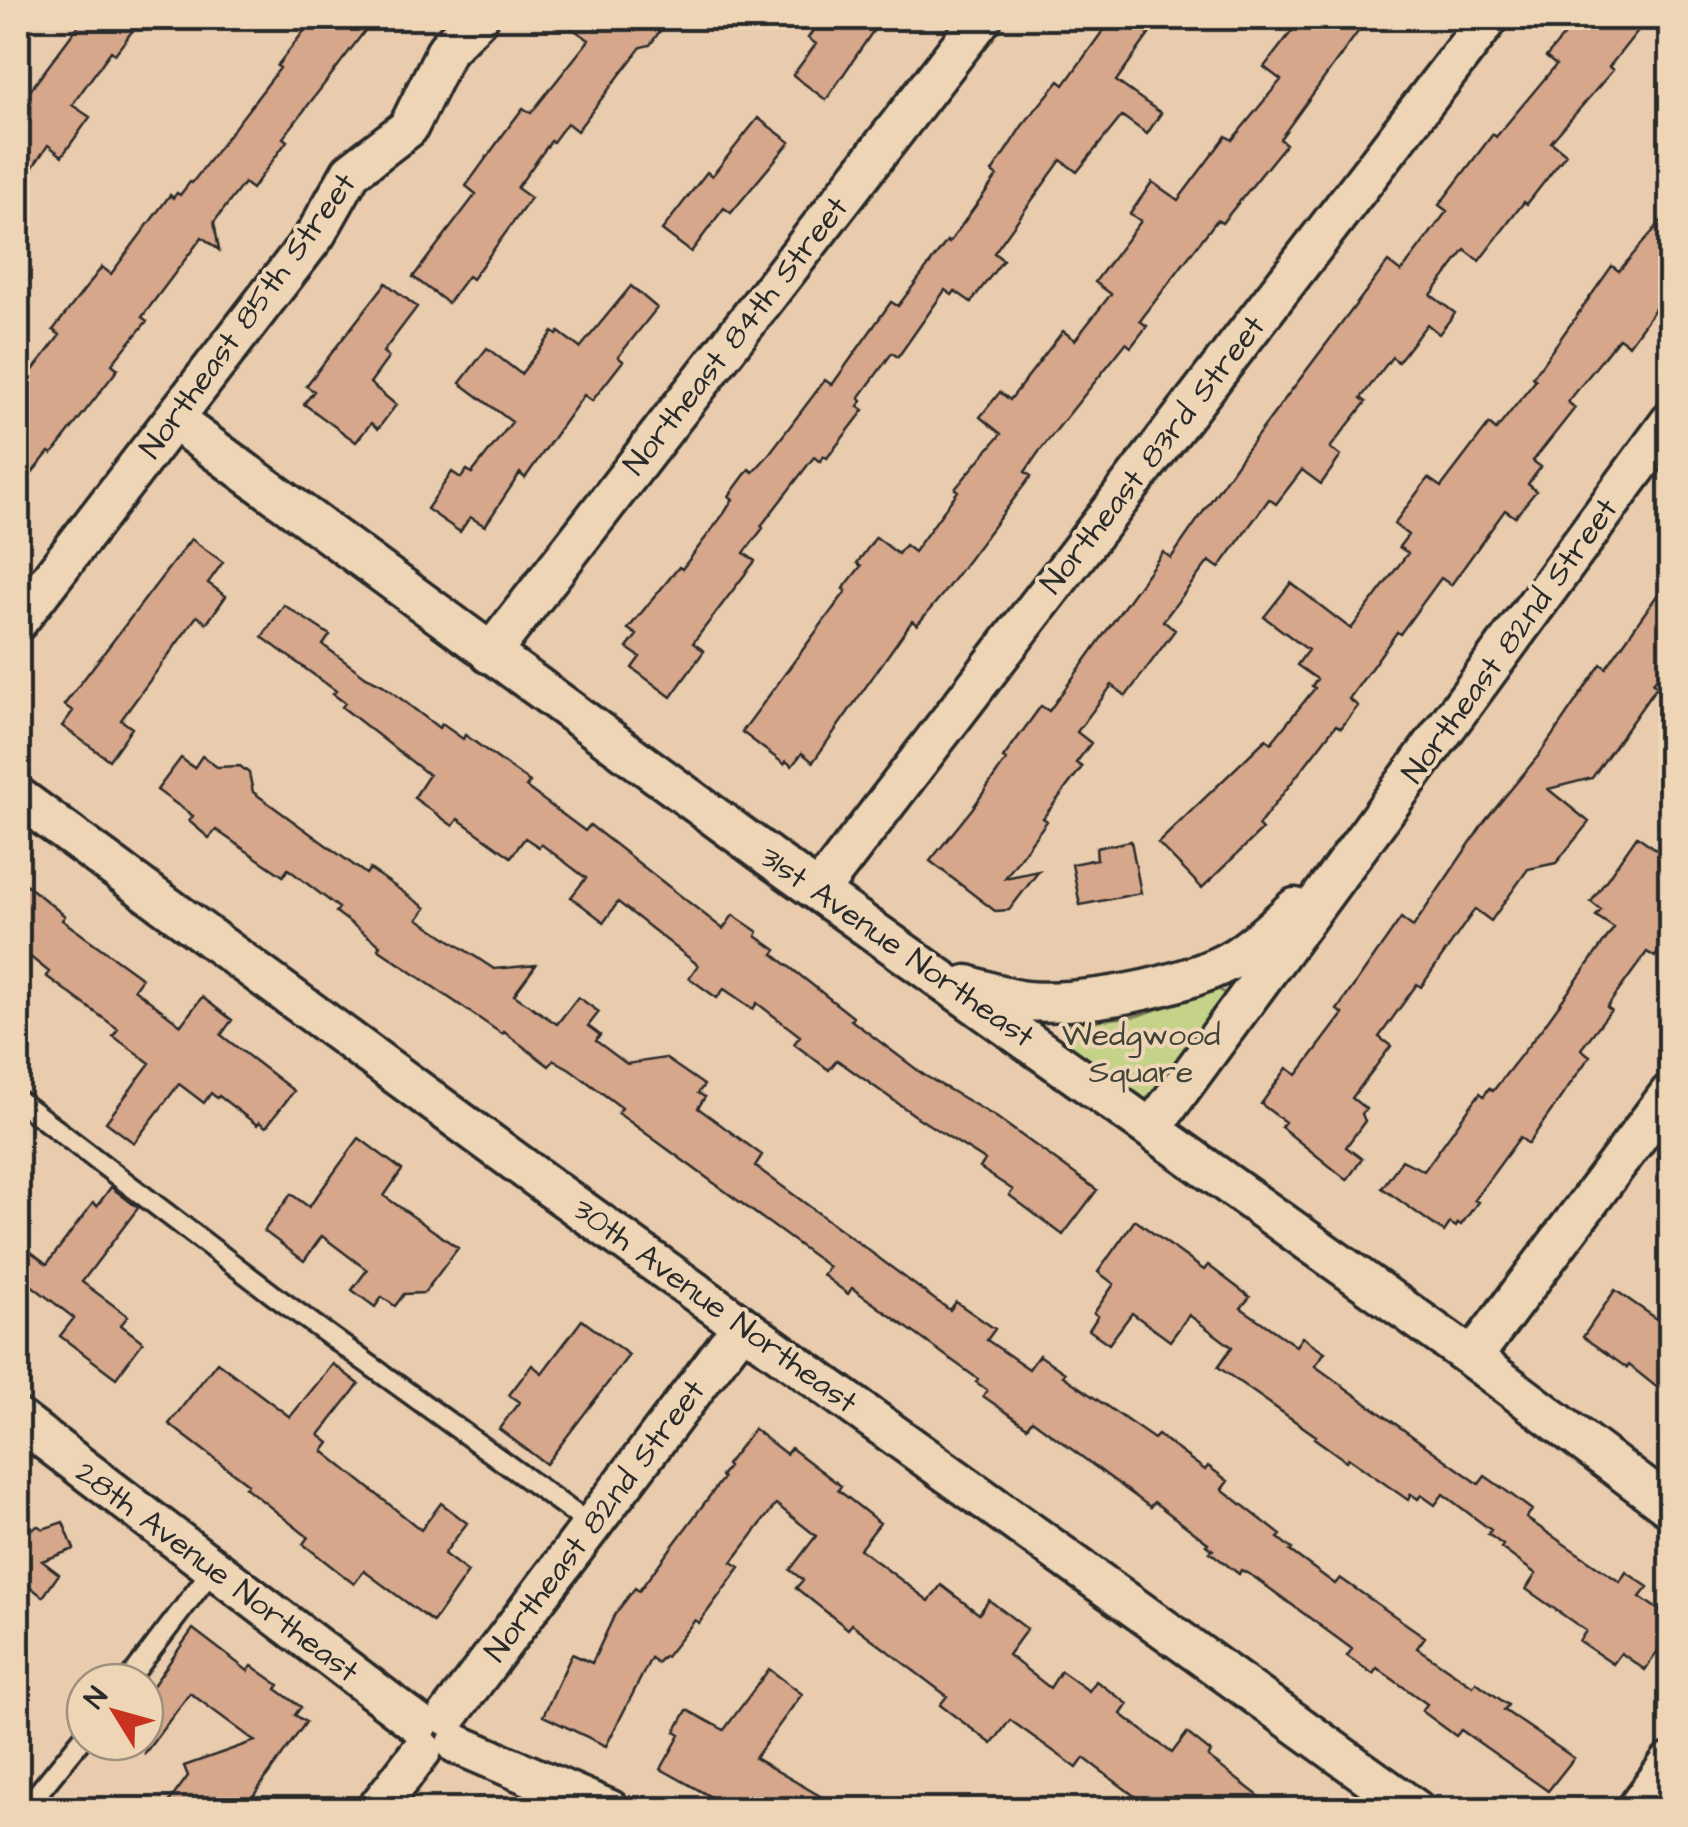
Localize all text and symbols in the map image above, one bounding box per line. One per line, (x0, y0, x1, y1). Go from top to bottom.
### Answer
street label: Northeast 85th Street (129, 164, 367, 468)
street label: Northeast 84th Street (613, 187, 859, 485)
street label: Northeast 83rd Street (1030, 306, 1276, 604)
street label: Northeast 82nd Street (1391, 489, 1629, 793)
street label: 31st Avenue Northeast (751, 835, 1044, 1059)
park label: Wedgwood Square (1062, 1013, 1220, 1095)
street label: 30th Avenue Northeast (563, 1187, 867, 1425)
street label: Northeast 82nd Street (474, 1370, 716, 1671)
street label: 28th Avenue Northeast (66, 1450, 368, 1694)
north arrow (65, 1662, 165, 1762)
text: N (75, 1679, 117, 1717)

